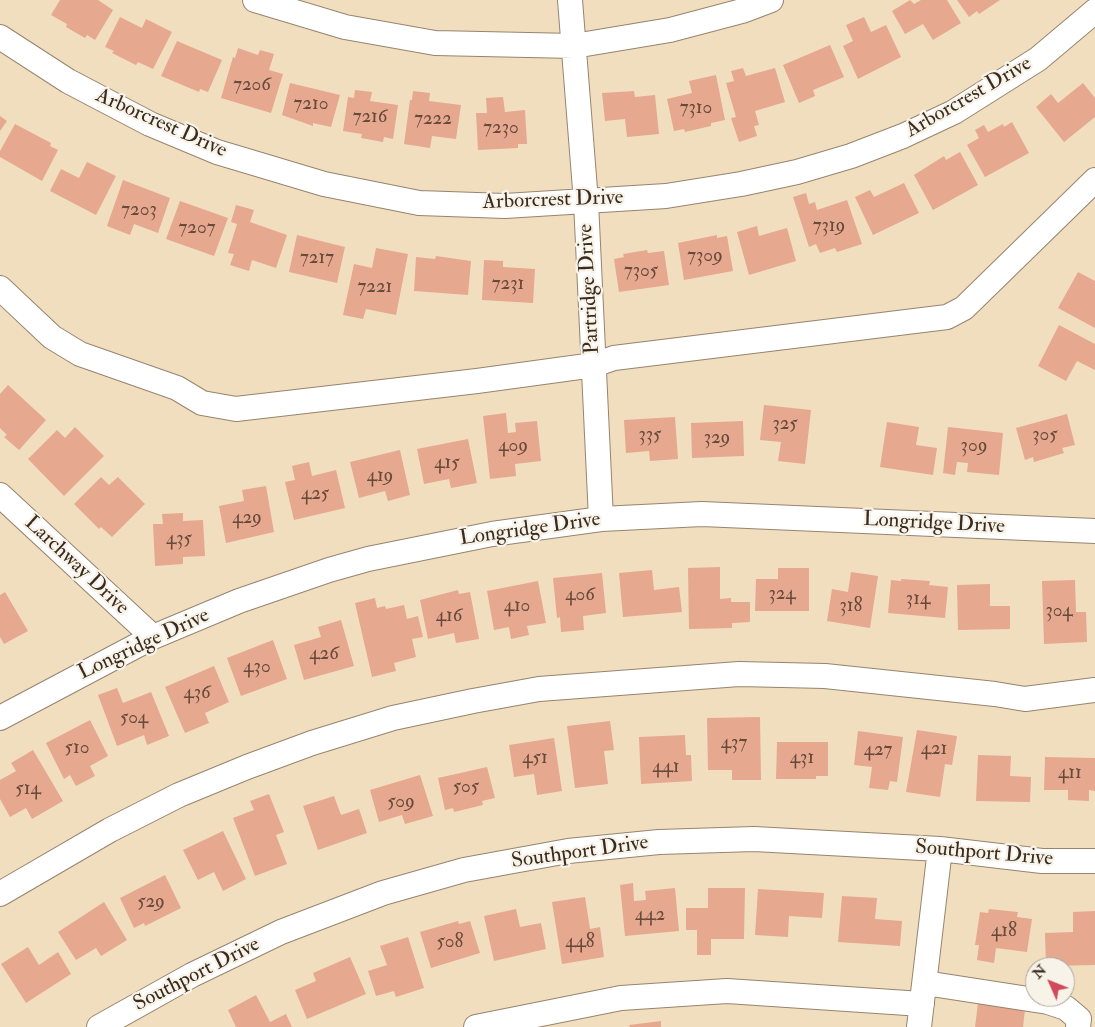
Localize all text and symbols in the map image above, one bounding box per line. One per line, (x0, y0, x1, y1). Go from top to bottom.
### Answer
street label: Arborcrest Drive (902, 52, 1036, 144)
house number: 7206 (233, 75, 271, 97)
street label: Arborcrest Drive (92, 84, 230, 164)
house number: 7210 (294, 94, 328, 116)
house number: 7310 (680, 98, 712, 120)
house number: 7216 (353, 107, 387, 129)
house number: 7222 (414, 109, 452, 131)
house number: 7230 (483, 118, 519, 140)
street label: Arborcrest Drive (482, 186, 624, 216)
house number: 7203 (121, 200, 157, 222)
house number: 7319 (813, 216, 845, 238)
house number: 7207 (179, 218, 215, 240)
street label: Partridge Drive (574, 223, 606, 355)
house number: 7309 (687, 246, 723, 268)
house number: 7217 (300, 248, 334, 270)
house number: 7305 (624, 261, 658, 283)
house number: 7231 (492, 274, 524, 296)
house number: 7221 (358, 277, 392, 299)
house number: 325 (772, 414, 798, 436)
house number: 335 (639, 425, 661, 447)
house number: 305 (1032, 425, 1058, 447)
house number: 329 (704, 428, 730, 450)
house number: 409 (498, 436, 528, 458)
house number: 309 (961, 436, 987, 458)
house number: 415 (434, 453, 460, 475)
house number: 419 (367, 466, 393, 488)
house number: 425 (301, 484, 329, 506)
house number: 429 (232, 508, 262, 530)
street label: Longridge Drive (458, 508, 602, 552)
street label: Longridge Drive (863, 508, 1005, 540)
street label: Larchway Drive (18, 511, 134, 621)
house number: 435 (166, 529, 192, 551)
house number: 324 (768, 584, 796, 606)
house number: 406 (565, 585, 595, 607)
house number: 314 (906, 589, 930, 611)
house number: 410 (504, 596, 530, 618)
house number: 318 (840, 596, 862, 618)
house number: 304 (1045, 601, 1073, 623)
street label: Longridge Drive (74, 604, 214, 686)
house number: 416 (436, 606, 462, 628)
house number: 426 (309, 644, 339, 666)
house number: 430 (243, 657, 271, 679)
house number: 436 (183, 683, 211, 705)
house number: 504 (120, 708, 148, 730)
house number: 437 (721, 733, 747, 755)
house number: 510 (65, 738, 89, 760)
house number: 421 (921, 739, 947, 761)
house number: 427 (864, 740, 892, 762)
house number: 451 (522, 748, 548, 770)
house number: 431 (790, 748, 814, 770)
house number: 441 (652, 757, 680, 779)
house number: 411 (1058, 763, 1082, 785)
house number: 505 (453, 777, 479, 799)
house number: 514 (15, 779, 41, 801)
house number: 509 (387, 792, 415, 814)
street label: Southport Drive (510, 831, 650, 875)
street label: Southport Drive (914, 835, 1054, 873)
house number: 529 (137, 892, 165, 914)
house number: 442 (635, 905, 665, 927)
house number: 418 (991, 921, 1017, 943)
street label: Southport Drive (130, 932, 264, 1018)
house number: 508 (437, 932, 463, 954)
house number: 448 (565, 932, 595, 954)
north arrow (1025, 957, 1075, 1007)
text: N (1029, 962, 1050, 982)

